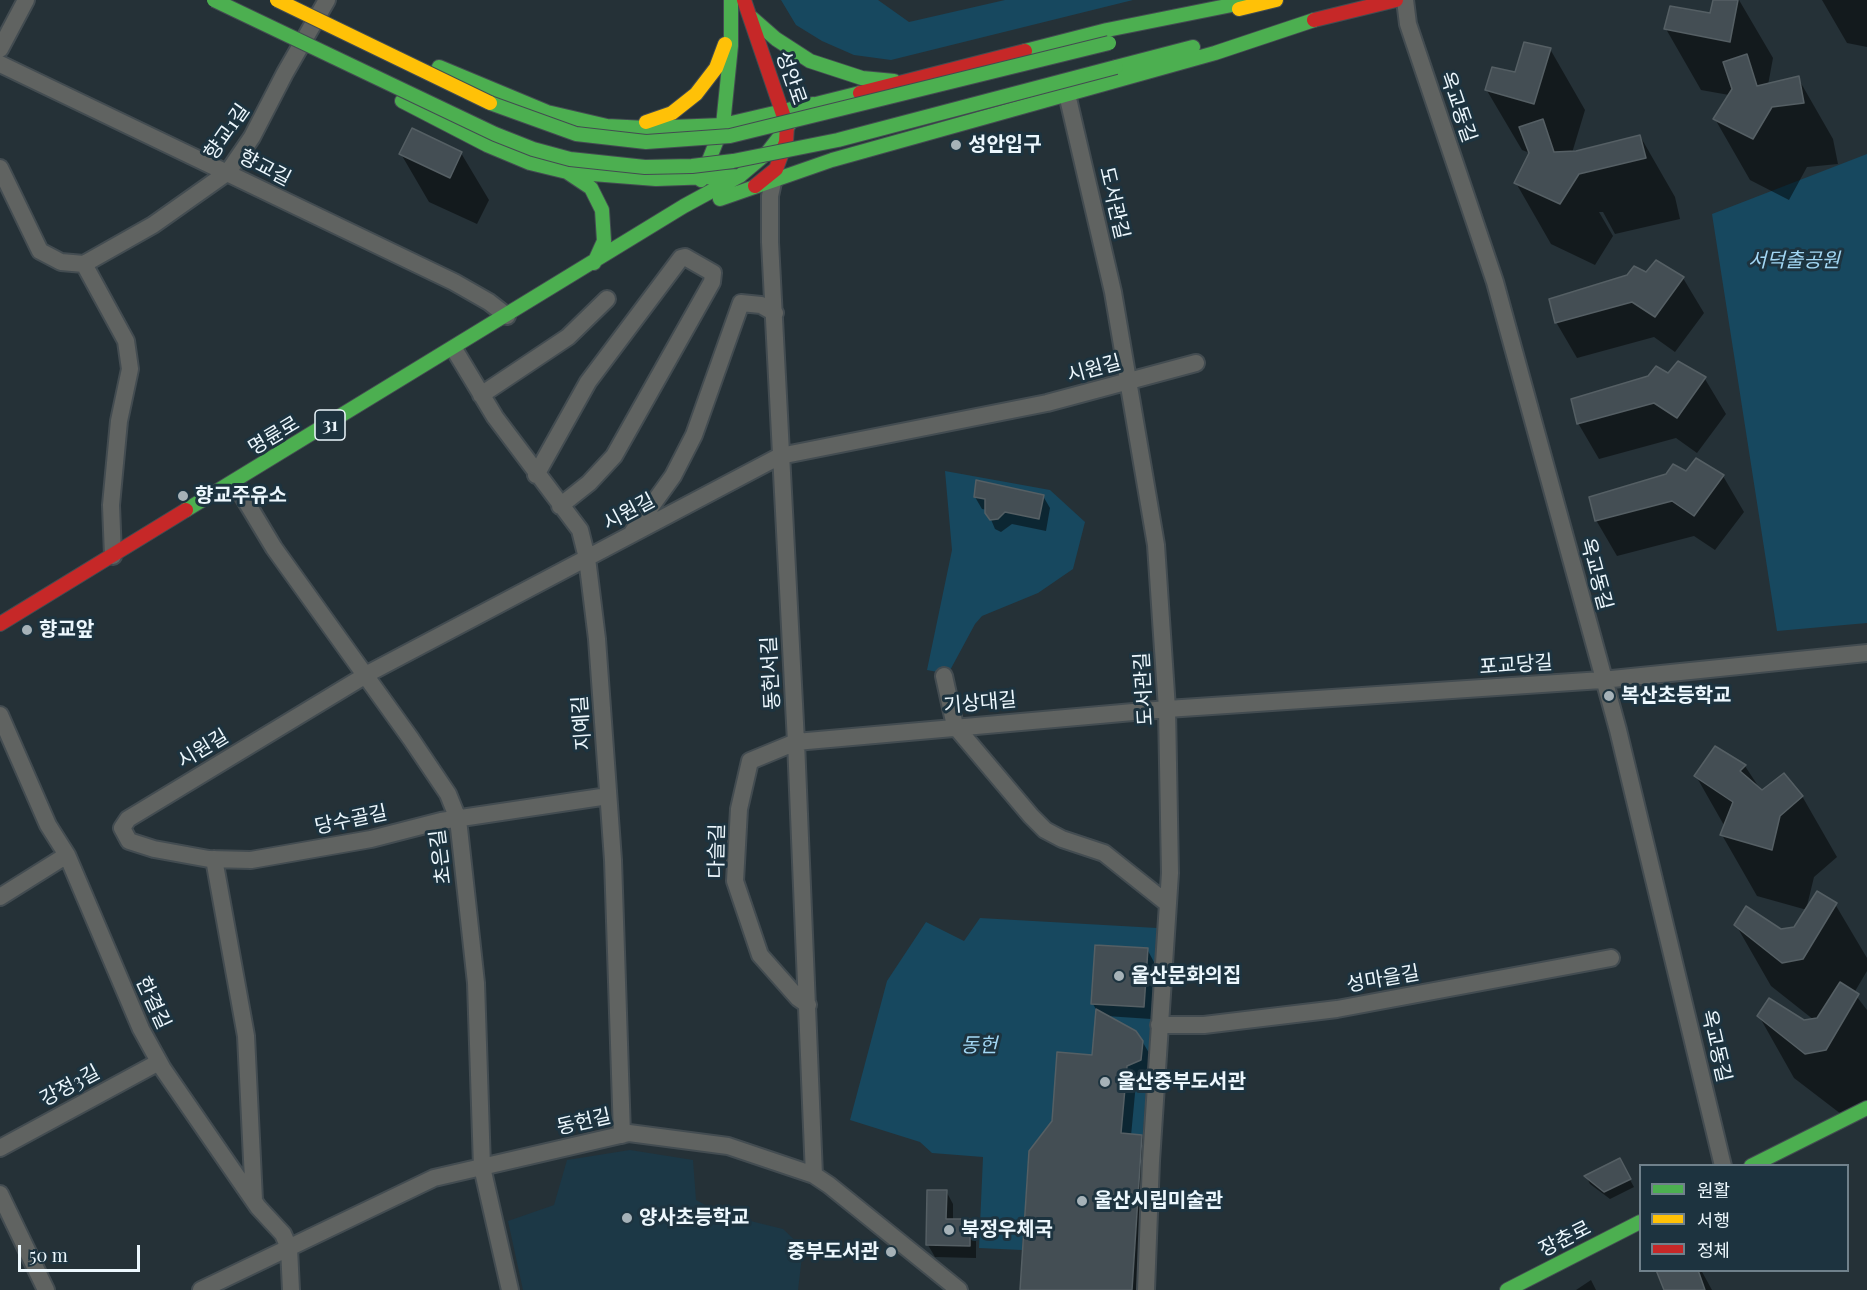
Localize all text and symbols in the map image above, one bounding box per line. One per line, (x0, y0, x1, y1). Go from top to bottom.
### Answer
street label: 성안로 (771, 48, 811, 108)
street label: 옥교동길 (1435, 68, 1481, 146)
street label: 향교1길 (199, 99, 255, 165)
place label: 성안입구 (968, 133, 1042, 157)
marker: 성안입구 (949, 138, 963, 152)
street label: 향교길 (235, 145, 295, 191)
street label: 도서관길 (1094, 164, 1134, 242)
park label: 서덕출공원 (1748, 249, 1840, 273)
street label: 시원길 (1064, 350, 1124, 388)
road number: 31 (315, 410, 345, 440)
street label: 명륜로 (244, 411, 304, 461)
place label: 향교주유소 (195, 484, 287, 508)
street label: 시원길 (599, 488, 659, 536)
marker: 향교주유소 (176, 489, 190, 503)
street label: 옥교동길 (1575, 535, 1617, 613)
place label: 향교앞 (39, 618, 94, 642)
marker: 향교앞 (20, 623, 34, 637)
street label: 동헌서길 (757, 636, 785, 710)
street label: 포교당길 (1478, 650, 1554, 680)
street label: 도서관길 (1130, 652, 1158, 726)
place label: 복산초등학교 (1621, 684, 1731, 708)
street label: 기상대길 (942, 688, 1018, 718)
marker: 복산초등학교 (1602, 689, 1616, 703)
street label: 지예길 (568, 695, 596, 751)
street label: 시원길 (173, 724, 233, 774)
street label: 당수골길 (313, 801, 389, 839)
street label: 다슬길 (705, 823, 729, 879)
street label: 초은길 (426, 828, 456, 886)
street label: 성마을길 (1345, 961, 1421, 997)
place label: 울산문화의집 (1131, 964, 1241, 988)
marker: 울산문화의집 (1112, 969, 1126, 983)
street label: 한결길 (130, 973, 176, 1033)
street label: 옥교동길 (1696, 1007, 1736, 1085)
park label: 동헌 (961, 1034, 997, 1058)
street label: 강정3길 (36, 1060, 104, 1112)
place label: 울산중부도서관 (1117, 1070, 1246, 1094)
marker: 울산중부도서관 (1098, 1075, 1112, 1089)
street label: 동헌길 (554, 1104, 614, 1140)
legend (1639, 1164, 1849, 1272)
text: 원활 (1697, 1178, 1730, 1202)
place label: 울산시립미술관 (1094, 1189, 1223, 1213)
marker: 울산시립미술관 (1075, 1194, 1089, 1208)
place label: 양사초등학교 (639, 1206, 749, 1230)
text: 서행 (1697, 1208, 1730, 1232)
marker: 양사초등학교 (620, 1211, 634, 1225)
street label: 장춘로 (1535, 1216, 1595, 1262)
place label: 북정우체국 (961, 1218, 1053, 1242)
marker: 북정우체국 (942, 1223, 956, 1237)
scale bar (21, 1233, 142, 1271)
text: 정체 (1697, 1238, 1730, 1262)
place label: 중부도서관 (787, 1240, 879, 1264)
text: 50 m (29, 1243, 68, 1267)
marker: 중부도서관 (884, 1245, 898, 1259)

